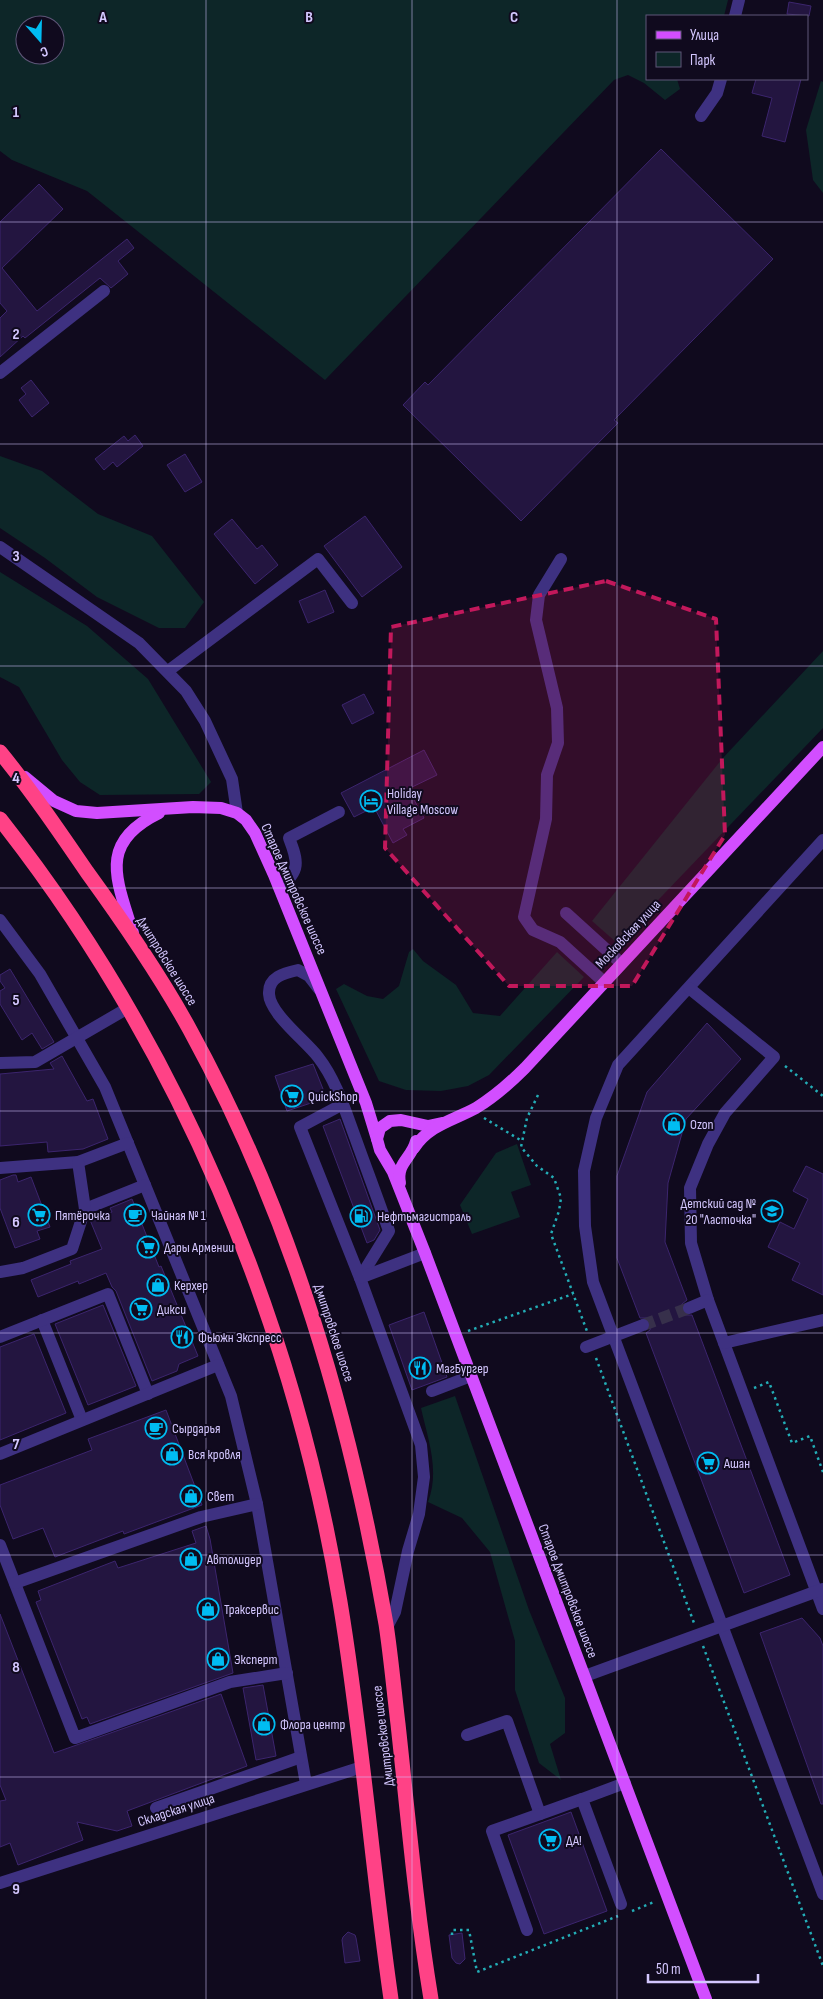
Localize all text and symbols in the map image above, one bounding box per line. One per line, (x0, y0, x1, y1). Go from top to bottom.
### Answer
text: A (98, 8, 107, 27)
text: B (305, 8, 313, 27)
text: C (510, 8, 518, 27)
north arrow (15, 15, 65, 65)
legend (646, 15, 808, 80)
text: Улица (690, 26, 719, 45)
text: С (38, 43, 51, 61)
text: Парк (690, 51, 716, 70)
text: 1 (13, 103, 20, 122)
text: 2 (12, 325, 20, 344)
text: 3 (12, 547, 20, 566)
text: 4 (12, 769, 20, 788)
place label: Holiday Village Moscow (387, 785, 458, 818)
hotel icon: Holiday Village Moscow (359, 789, 383, 813)
street label: Старое Дмитровское шоссе (257, 821, 331, 957)
street label: Московская улица (592, 896, 664, 972)
street label: Дмитровское шоссе (133, 913, 201, 1009)
text: 5 (12, 991, 20, 1010)
supermarket icon: QuickShop (280, 1084, 304, 1108)
place label: QuickShop (308, 1088, 358, 1105)
shop icon: Ozon (662, 1112, 686, 1136)
place label: Ozon (690, 1116, 714, 1133)
place label: Детский сад № 20 "Ласточка" (680, 1195, 756, 1228)
school or university icon: Детский сад № 20 "Ласточка" (760, 1199, 784, 1223)
supermarket icon: Пятёрочка (27, 1203, 51, 1227)
cafe icon: Чайная № 1 (123, 1203, 147, 1227)
fuel station icon: Нефтьмагистраль (349, 1204, 373, 1228)
place label: Пятёрочка (55, 1207, 110, 1224)
place label: Чайная № 1 (151, 1207, 206, 1224)
place label: Нефтьмагистраль (377, 1208, 471, 1225)
text: 6 (12, 1213, 20, 1232)
supermarket icon: Дары Армении (136, 1235, 160, 1259)
place label: Дары Армении (164, 1239, 234, 1256)
shop icon: Керхер (146, 1273, 170, 1297)
place label: Керхер (174, 1277, 208, 1294)
street label: Дмитровское шоссе (310, 1282, 358, 1384)
supermarket icon: Дикси (129, 1297, 153, 1321)
place label: Дикси (157, 1301, 186, 1318)
restaurant icon: Фьюжн Экспресс (170, 1325, 194, 1349)
place label: Фьюжн Экспресс (198, 1329, 282, 1346)
restaurant icon: МагБургер (408, 1356, 432, 1380)
place label: МагБургер (436, 1360, 489, 1377)
cafe icon: Сырдарья (144, 1416, 168, 1440)
place label: Сырдарья (172, 1420, 220, 1437)
text: 7 (13, 1435, 20, 1454)
shop icon: Вся кровля (160, 1442, 184, 1466)
place label: Вся кровля (188, 1446, 241, 1463)
supermarket icon: Ашан (696, 1451, 720, 1475)
place label: Ашан (723, 1455, 750, 1472)
shop icon: Свет (179, 1484, 203, 1508)
place label: Свет (207, 1488, 234, 1505)
street label: Старое Дмитровское шоссе (535, 1522, 601, 1660)
shop icon: Автолидер (179, 1547, 203, 1571)
place label: Автолидер (206, 1551, 262, 1568)
shop icon: Траксервис (196, 1597, 220, 1621)
place label: Траксервис (224, 1601, 279, 1618)
shop icon: Эксперт (206, 1647, 230, 1671)
place label: Эксперт (234, 1651, 278, 1668)
text: 8 (12, 1658, 20, 1677)
street label: Дмитровское шоссе (368, 1685, 398, 1787)
shop icon: Флора центр (252, 1712, 276, 1736)
place label: Флора центр (280, 1716, 345, 1733)
street label: Складская улица (135, 1790, 217, 1830)
supermarket icon: ДА! (538, 1828, 562, 1852)
place label: ДА! (566, 1832, 582, 1849)
text: 9 (12, 1880, 20, 1899)
scale bar (648, 1952, 758, 1984)
text: 50 m (656, 1960, 681, 1979)

